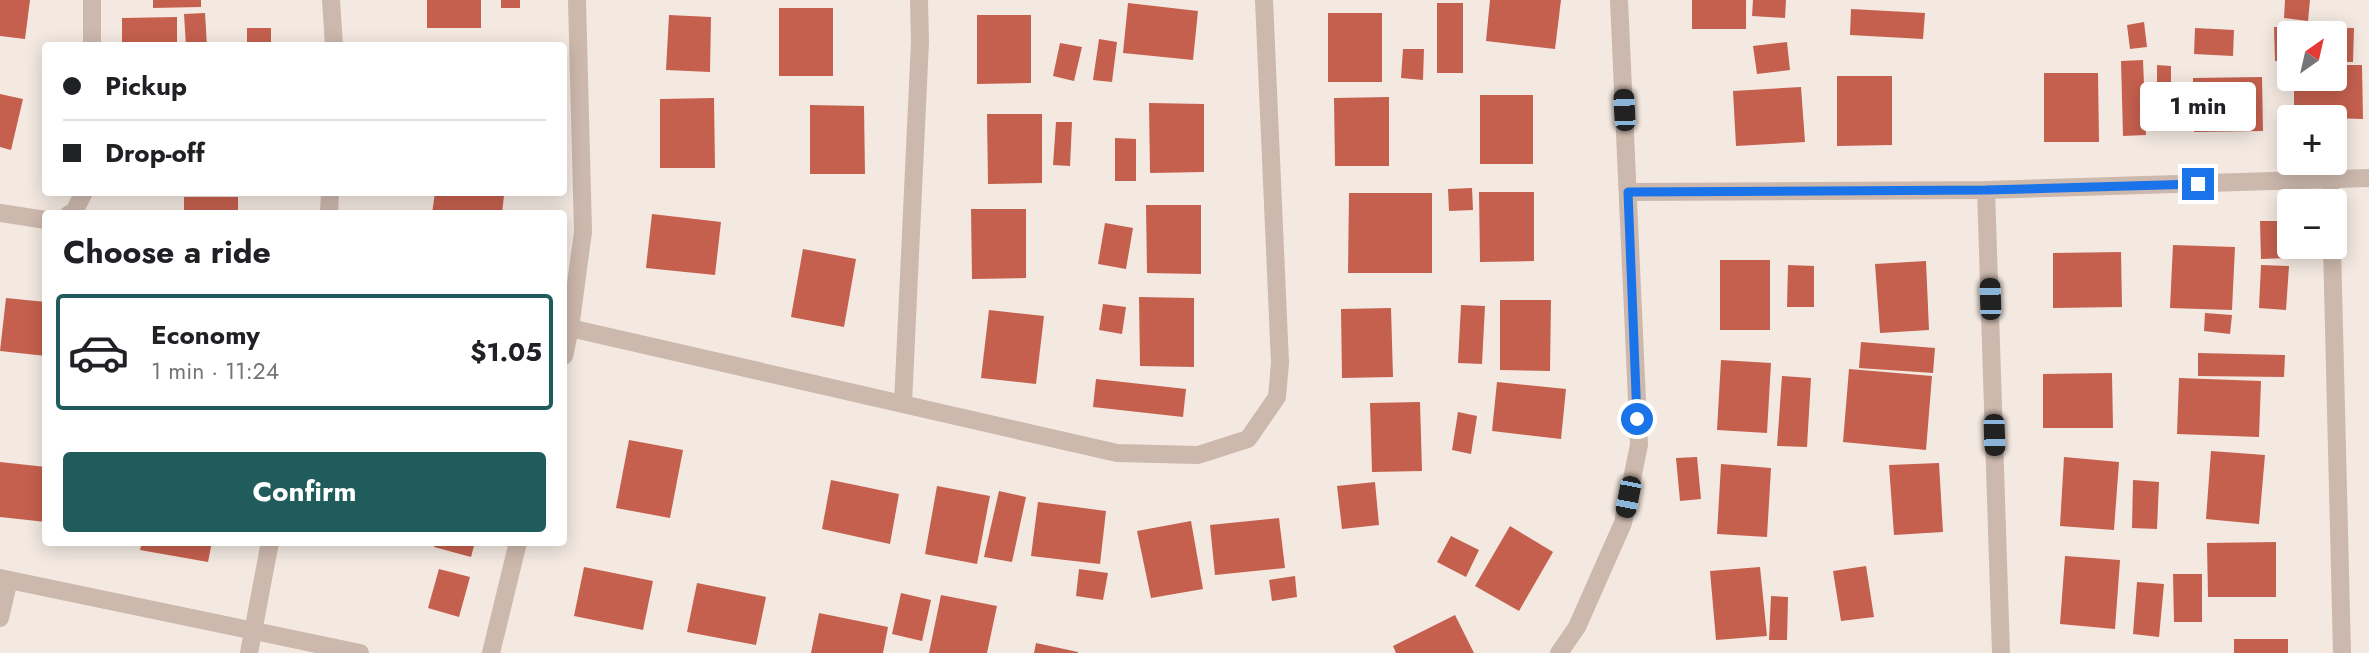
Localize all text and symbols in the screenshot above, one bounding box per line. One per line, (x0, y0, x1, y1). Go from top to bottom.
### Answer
north arrow (2277, 21, 2347, 91)
map controls (2277, 21, 2347, 259)
text: Pickup (105, 67, 187, 105)
callout: 1 min (2140, 82, 2256, 132)
car (1613, 88, 1636, 132)
text: 1 min (2169, 89, 2227, 123)
button: + (2277, 105, 2347, 175)
text: Drop-off (105, 134, 205, 172)
route end (2182, 168, 2214, 200)
button: − (2277, 189, 2347, 259)
text: Choose a ride (63, 229, 271, 275)
car (1979, 278, 2002, 320)
text: Economy (151, 316, 260, 354)
icon: car (67, 321, 130, 384)
text: $1.05 (470, 333, 542, 371)
text: 1 min · 11:24 (151, 354, 279, 388)
route start (1621, 403, 1653, 435)
car (1983, 414, 2006, 456)
button: Confirm (63, 452, 546, 532)
car (1614, 474, 1643, 520)

